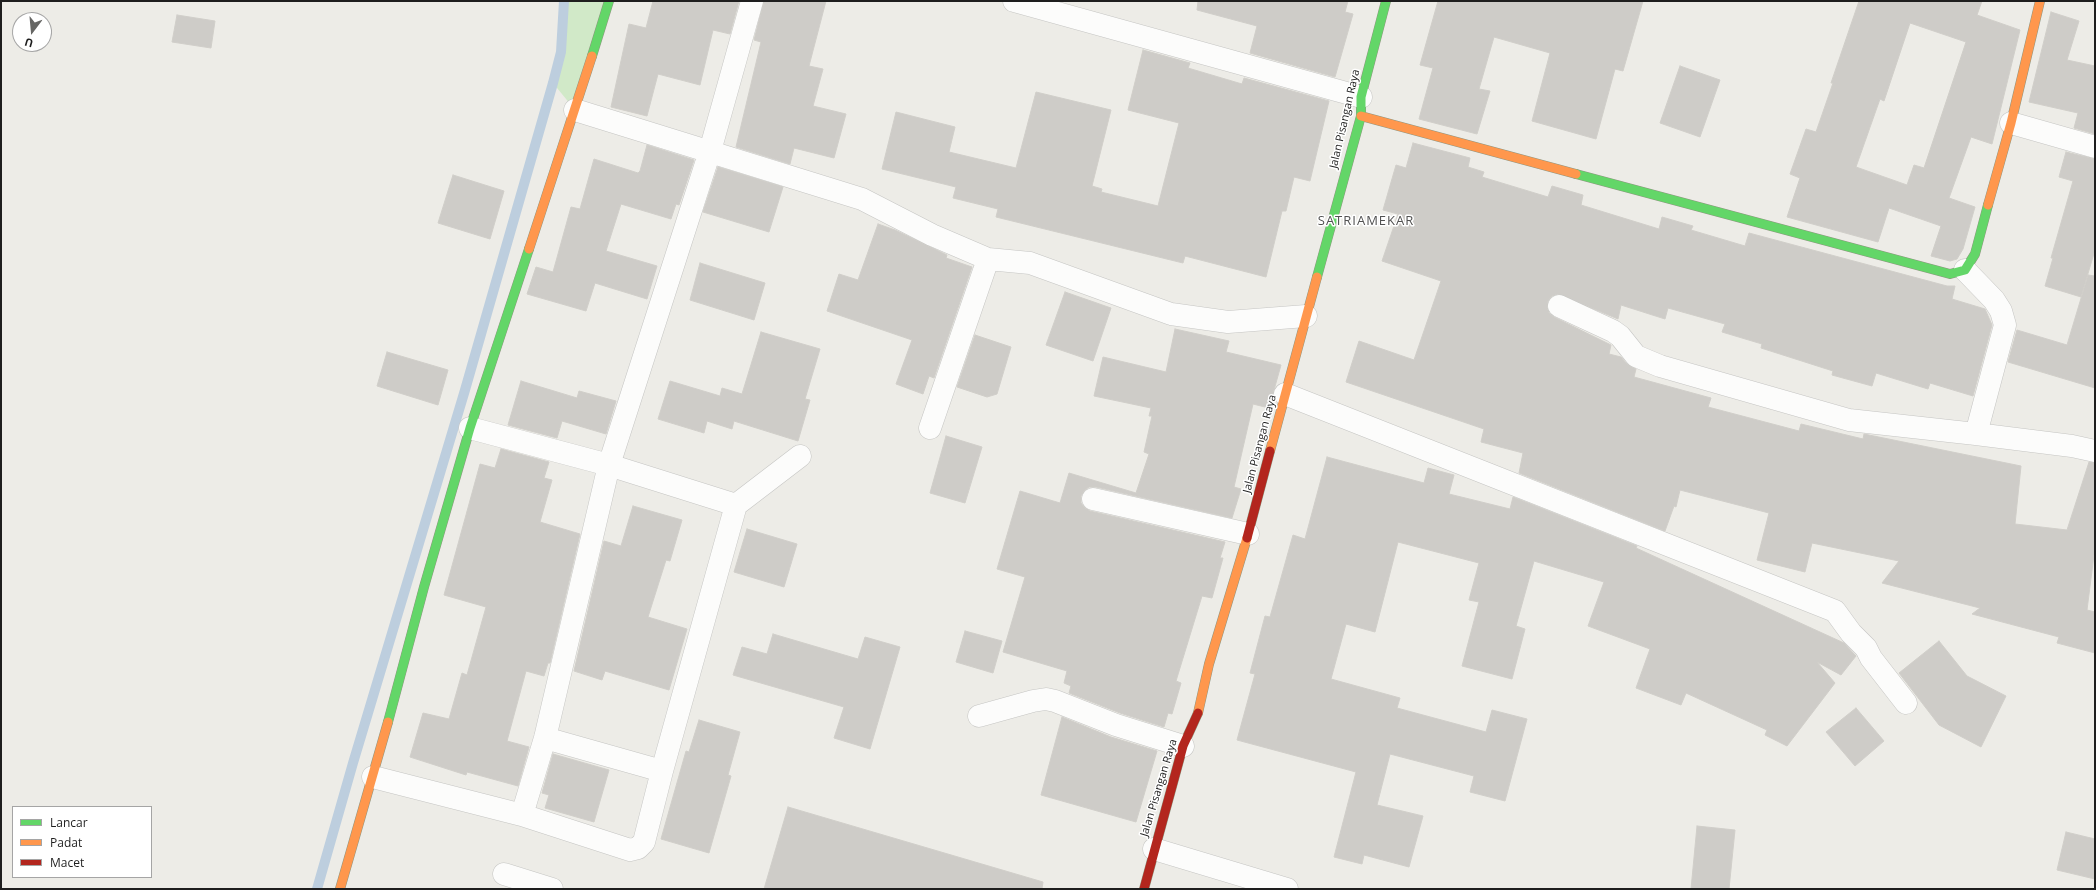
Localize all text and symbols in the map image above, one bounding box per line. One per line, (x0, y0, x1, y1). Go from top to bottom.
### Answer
north arrow (12, 12, 52, 52)
text: U (23, 35, 35, 51)
street label: Jalan Pisangan Raya (1327, 68, 1363, 170)
district label: SATRIAMEKAR (1318, 213, 1414, 229)
street label: Jalan Pisangan Raya (1241, 393, 1279, 495)
street label: Jalan Pisangan Raya (1138, 738, 1180, 838)
legend (12, 806, 152, 878)
text: Lancar (50, 814, 88, 831)
text: Padat (50, 834, 82, 851)
text: Macet (50, 854, 84, 871)

